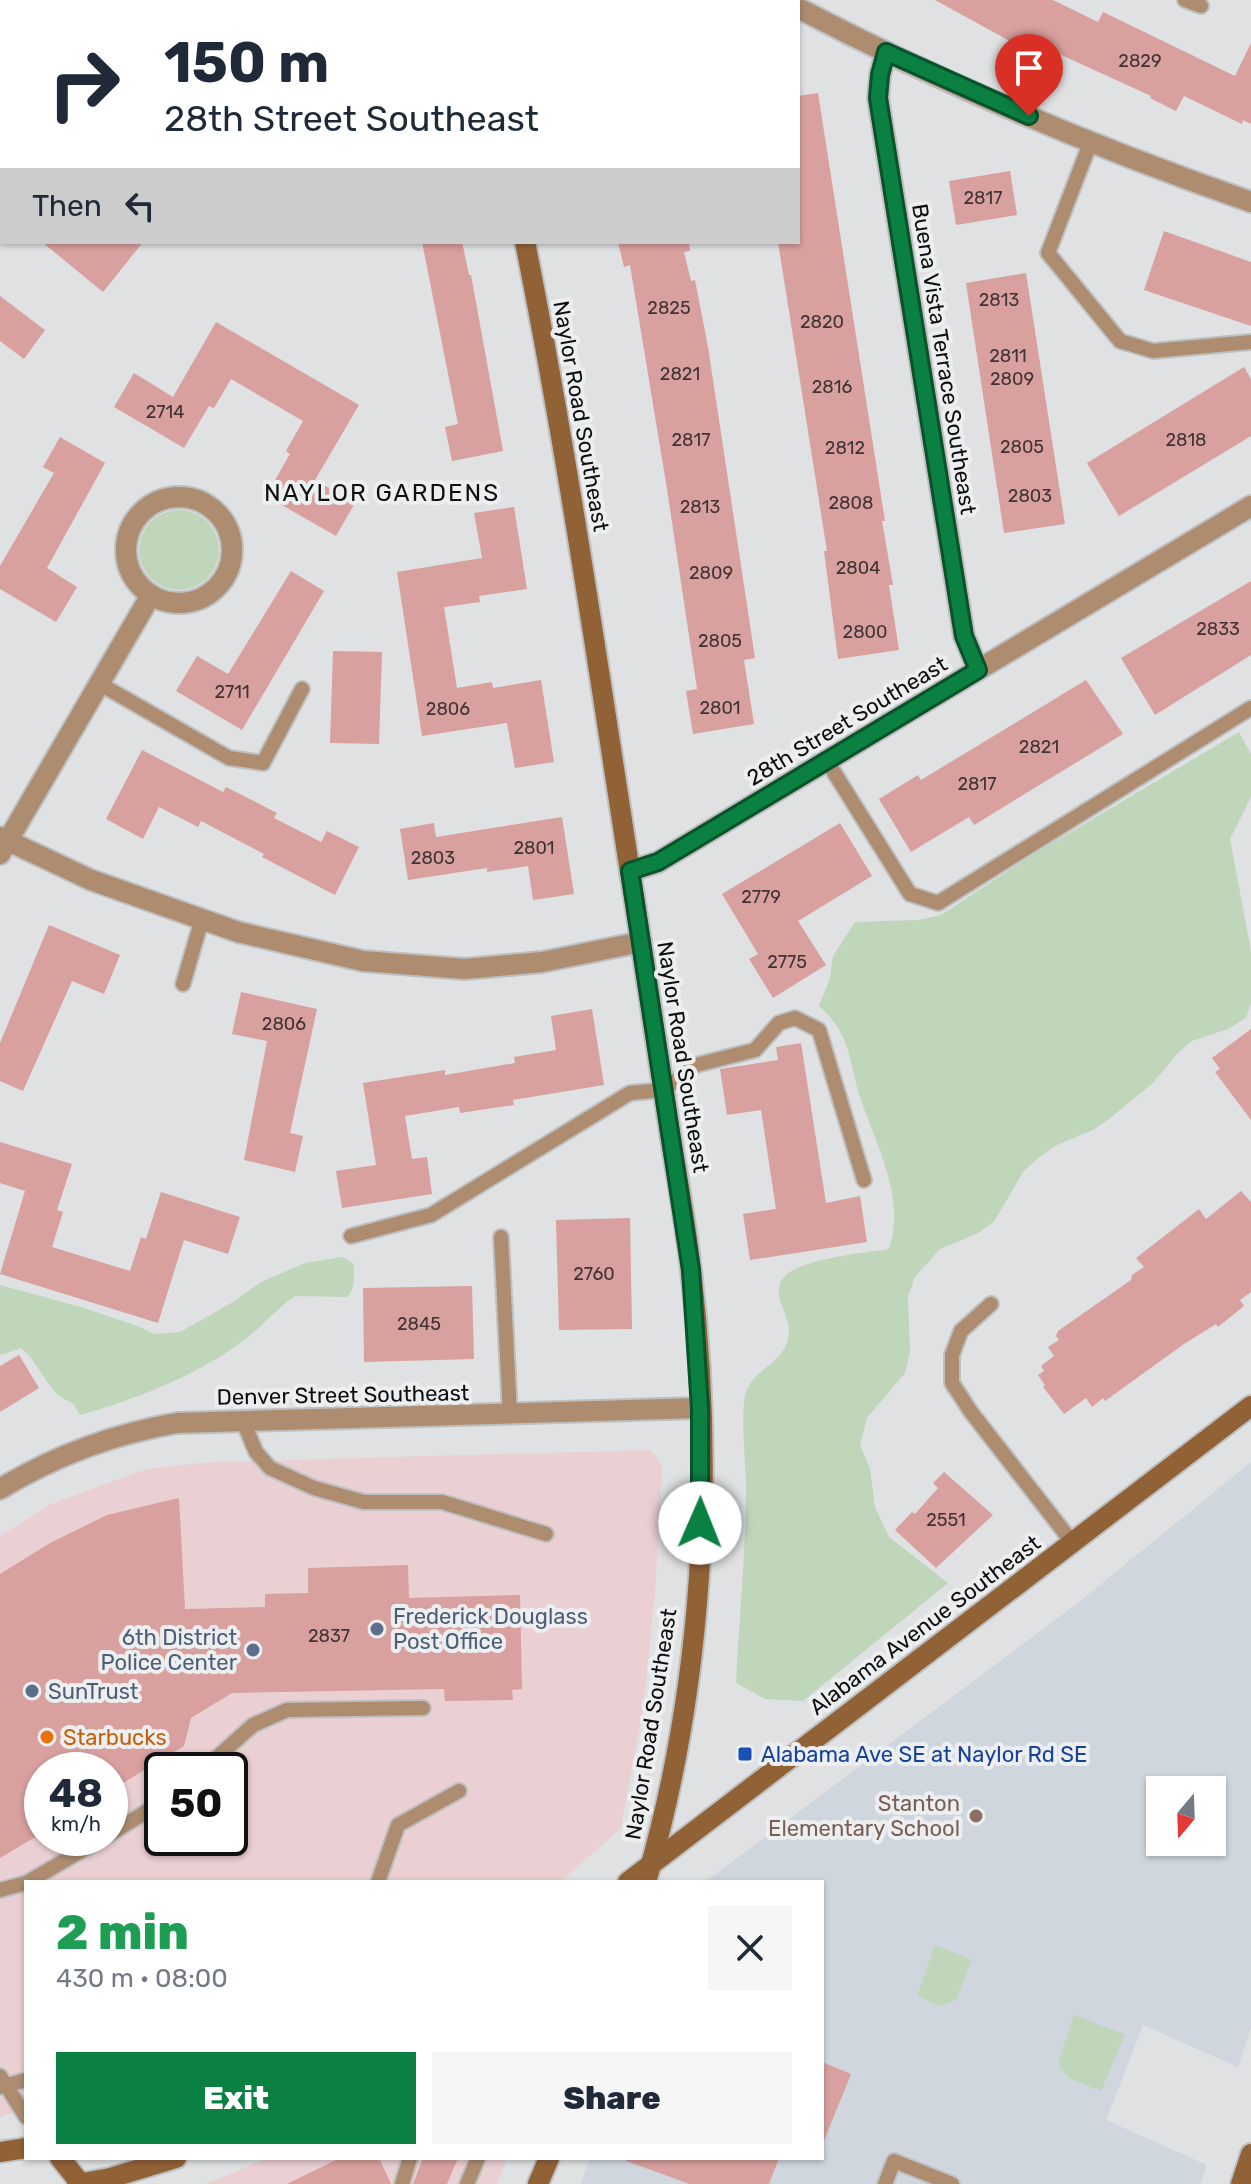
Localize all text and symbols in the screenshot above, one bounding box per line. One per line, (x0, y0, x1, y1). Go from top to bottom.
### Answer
text: 150 m (164, 30, 329, 96)
icon: right (32, 32, 136, 136)
pin (995, 34, 1063, 116)
icon: arrive (1007, 46, 1051, 90)
house number: 2829 (1118, 50, 1162, 72)
text: 28th Street Southeast (164, 97, 539, 140)
icon: left (118, 184, 162, 228)
house number: 2817 (964, 187, 1002, 209)
text: Then (32, 188, 102, 224)
street label: Buena Vista Terrace Southeast (906, 202, 982, 517)
house number: 2813 (979, 289, 1019, 311)
house number: 2825 (647, 297, 691, 319)
street label: Naylor Road Southeast (547, 298, 615, 534)
house number: 2820 (800, 311, 844, 333)
house number: 2811 (989, 345, 1027, 367)
house number: 2821 (660, 363, 700, 385)
house number: 2809 (990, 368, 1034, 390)
house number: 2816 (812, 376, 852, 398)
house number: 2714 (146, 401, 184, 423)
house number: 2817 (672, 429, 710, 451)
house number: 2818 (1165, 429, 1207, 451)
house number: 2805 (1000, 436, 1044, 458)
house number: 2812 (825, 437, 865, 459)
district label: NAYLOR GARDENS (264, 479, 500, 507)
house number: 2803 (1008, 485, 1052, 507)
house number: 2808 (829, 492, 873, 514)
house number: 2813 (680, 496, 720, 518)
house number: 2804 (836, 557, 880, 579)
house number: 2809 (689, 562, 733, 584)
house number: 2833 (1196, 618, 1240, 640)
house number: 2800 (843, 621, 887, 643)
house number: 2805 (698, 630, 742, 652)
street label: 28th Street Southeast (742, 650, 952, 792)
house number: 2711 (214, 681, 250, 703)
house number: 2801 (699, 697, 741, 719)
house number: 2806 (426, 698, 470, 720)
house number: 2821 (1019, 736, 1059, 758)
house number: 2817 (958, 773, 996, 795)
house number: 2801 (513, 837, 555, 859)
house number: 2803 (411, 847, 455, 869)
house number: 2779 (741, 886, 781, 908)
street label: Naylor Road Southeast (651, 939, 715, 1175)
house number: 2775 (767, 951, 807, 973)
house number: 2806 (262, 1013, 306, 1035)
house number: 2760 (573, 1263, 615, 1285)
house number: 2845 (397, 1313, 441, 1335)
street label: Denver Street Southeast (216, 1379, 470, 1411)
position arrow (658, 1481, 742, 1565)
house number: 2551 (926, 1509, 966, 1531)
street label: Alabama Avenue Southeast (804, 1529, 1046, 1721)
place label: Frederick Douglass Post Office (393, 1603, 588, 1655)
street label: Naylor Road Southeast (619, 1606, 683, 1842)
marker: Frederick Douglass Post Office (368, 1620, 386, 1638)
place label: 6th District Police Center (100, 1624, 238, 1676)
house number: 2837 (308, 1625, 350, 1647)
marker: 6th District Police Center (244, 1641, 262, 1659)
place label: SunTrust (48, 1678, 139, 1705)
marker: SunTrust (23, 1682, 41, 1700)
place label: Starbucks (63, 1724, 167, 1751)
marker: Starbucks (38, 1728, 56, 1746)
place label: Alabama Ave SE at Naylor Rd SE (761, 1741, 1087, 1768)
marker: Alabama Ave SE at Naylor Rd SE (736, 1745, 754, 1763)
speed limit sign: 50 (144, 1752, 248, 1856)
text: 48 (49, 1770, 103, 1817)
north arrow (1146, 1776, 1226, 1856)
map controls (1146, 1776, 1226, 1856)
place label: Stanton Elementary School (768, 1790, 960, 1842)
marker: Stanton Elementary School (967, 1807, 985, 1825)
text: km/h (51, 1812, 101, 1836)
text: 2 min (56, 1904, 189, 1961)
button: close (708, 1906, 792, 1990)
text: 430 m · 08:00 (56, 1963, 228, 1994)
button: Exit (56, 2052, 416, 2144)
button: Share (432, 2052, 792, 2144)

